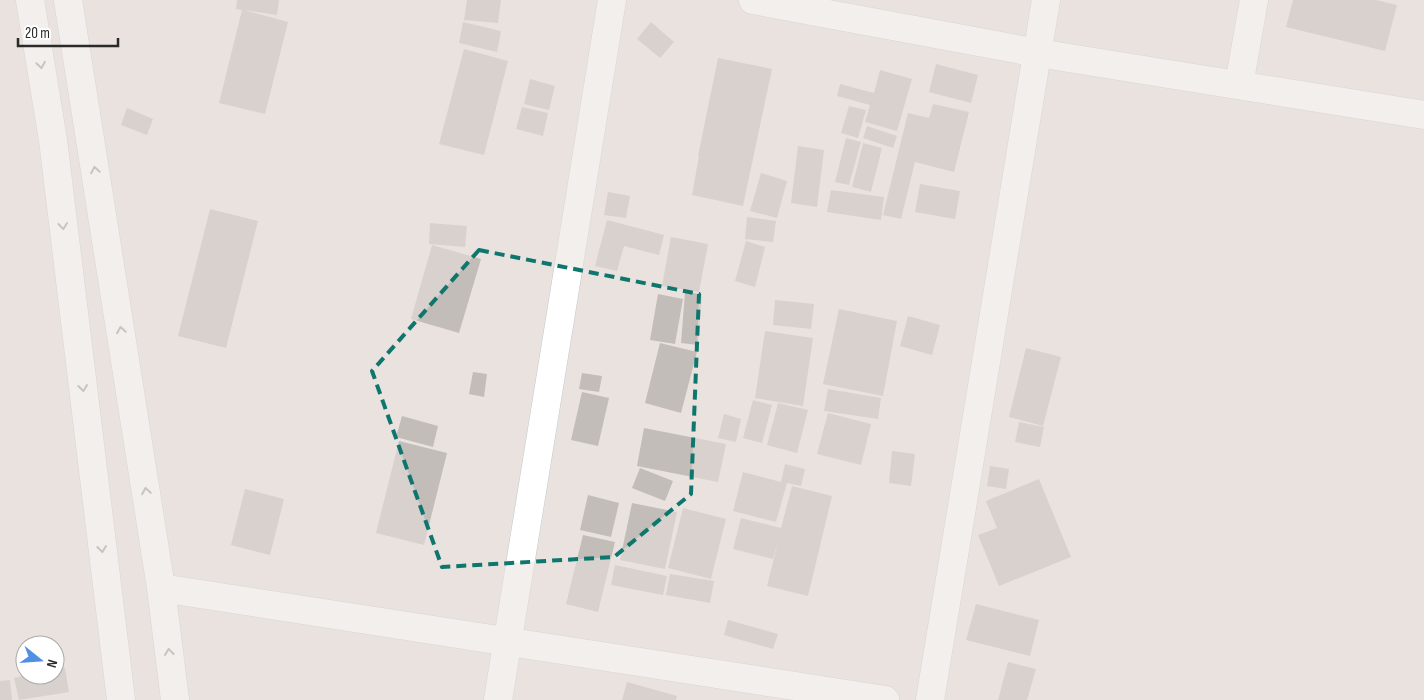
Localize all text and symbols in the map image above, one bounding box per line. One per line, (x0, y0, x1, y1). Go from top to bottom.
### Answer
scale bar (18, 15, 118, 47)
text: 20 m (25, 24, 50, 43)
one-way arrow (35, 61, 45, 70)
one-way arrow (91, 165, 101, 174)
one-way arrow (57, 223, 68, 231)
one-way arrow (116, 326, 126, 335)
one-way arrow (77, 384, 88, 392)
one-way arrow (141, 486, 152, 494)
one-way arrow (96, 545, 107, 553)
north arrow (15, 635, 65, 685)
one-way arrow (164, 647, 175, 655)
text: N (43, 658, 61, 670)

